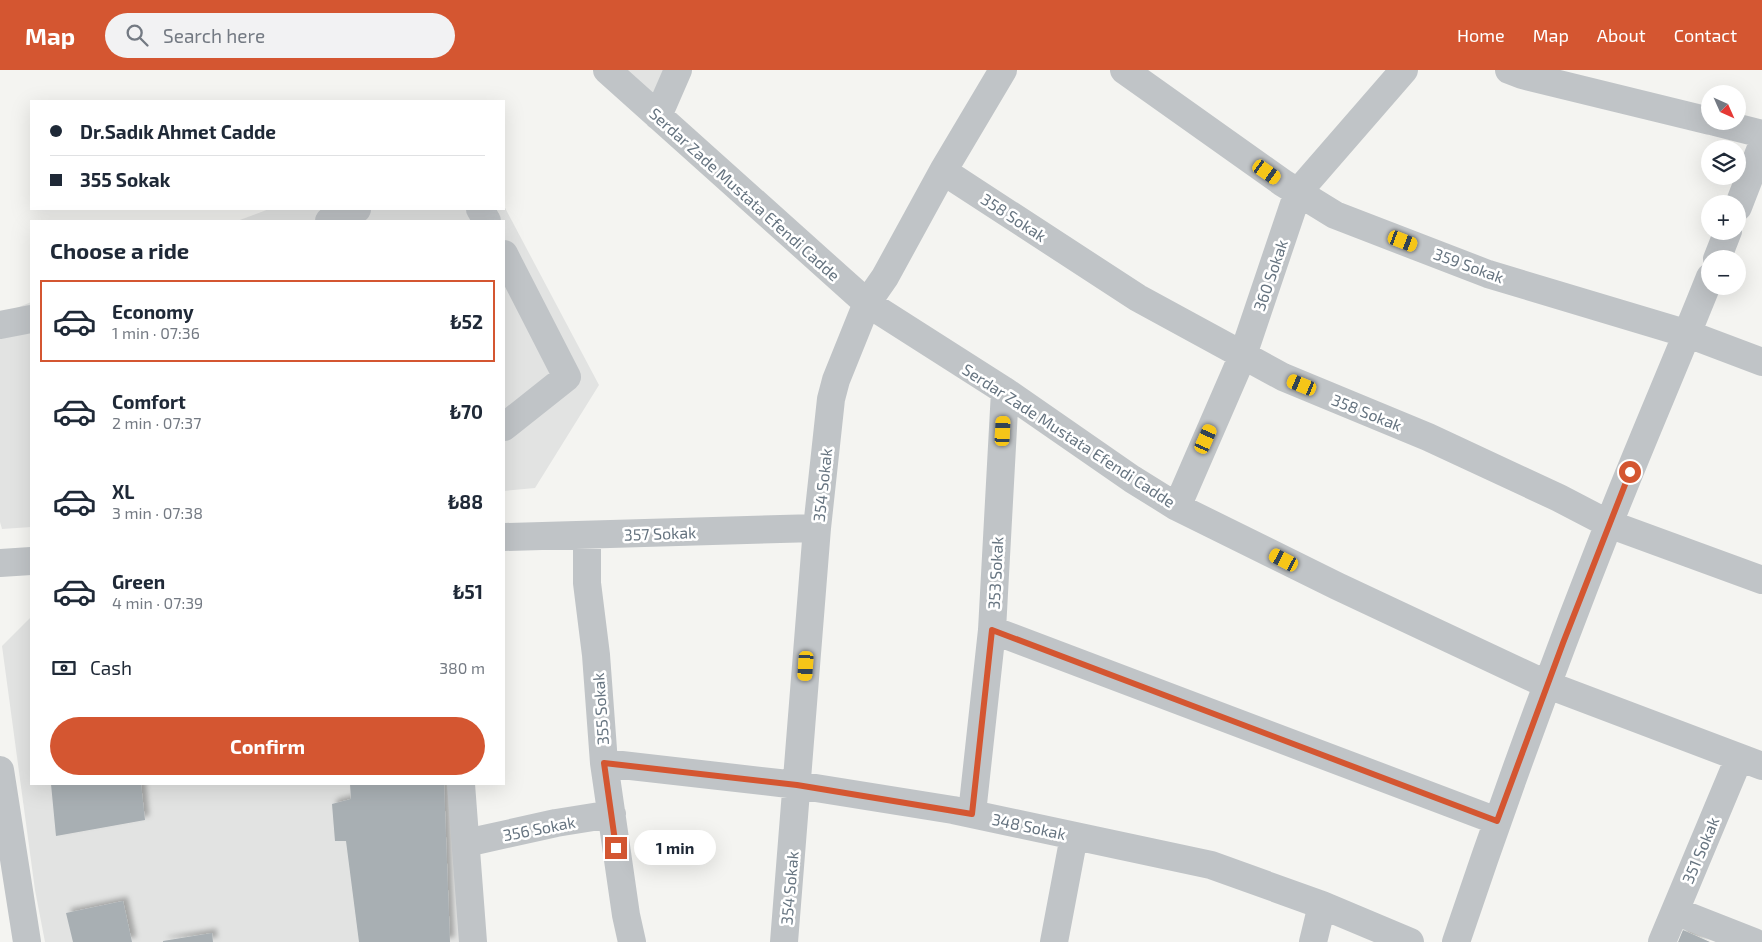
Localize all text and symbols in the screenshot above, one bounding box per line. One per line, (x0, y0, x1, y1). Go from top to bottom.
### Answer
search box (105, 13, 455, 58)
text: Map (25, 21, 75, 50)
icon: search (123, 21, 151, 49)
text: Search here (163, 24, 265, 47)
text: Home (1457, 24, 1505, 46)
text: Map (1533, 24, 1569, 46)
text: About (1597, 24, 1646, 46)
text: Contact (1674, 24, 1737, 46)
north arrow (1701, 85, 1746, 130)
map controls (1701, 85, 1746, 295)
street label: Serdar Zade Mustata Efendi Cadde (646, 103, 844, 285)
text: Dr.Sadık Ahmet Cadde (80, 120, 276, 143)
button: layers (1701, 140, 1746, 185)
car (1250, 157, 1283, 187)
text: 355 Sokak (80, 168, 170, 191)
street label: 358 Sokak (978, 189, 1050, 245)
button: + (1701, 195, 1746, 240)
car (1386, 229, 1419, 253)
text: Choose a ride (50, 237, 189, 263)
street label: 360 Sokak (1249, 237, 1291, 313)
street label: 359 Sokak (1431, 244, 1507, 286)
button: − (1701, 250, 1746, 295)
icon: car (52, 299, 97, 344)
text: Economy (112, 300, 194, 323)
text: ₺52 (450, 310, 483, 333)
text: 1 min · 07:36 (112, 323, 200, 342)
street label: Serdar Zade Mustata Efendi Cadde (959, 359, 1179, 511)
car (1285, 372, 1318, 398)
icon: car (52, 389, 97, 434)
street label: 358 Sokak (1329, 389, 1405, 435)
text: Comfort (112, 390, 186, 413)
text: ₺70 (450, 400, 483, 423)
text: 2 min · 07:37 (112, 413, 201, 432)
car (994, 416, 1011, 446)
car (1193, 422, 1218, 456)
street label: 354 Sokak (809, 447, 835, 523)
route start (1619, 461, 1641, 483)
icon: car (52, 479, 97, 524)
text: XL (112, 480, 134, 503)
text: ₺88 (448, 490, 483, 513)
text: 3 min · 07:38 (112, 503, 203, 522)
street label: 357 Sokak (624, 522, 696, 544)
street label: 353 Sokak (984, 536, 1006, 610)
car (1267, 547, 1300, 573)
icon: car (52, 569, 97, 614)
text: Green (112, 570, 165, 593)
text: ₺51 (453, 580, 483, 603)
text: 4 min · 07:39 (112, 593, 203, 612)
car (797, 651, 814, 681)
icon: cash (50, 654, 78, 682)
text: Cash (90, 656, 132, 679)
text: 380 m (439, 658, 485, 677)
street label: 355 Sokak (588, 672, 612, 746)
button: Confirm (50, 717, 485, 775)
street label: 348 Sokak (990, 809, 1068, 843)
street label: 356 Sokak (501, 812, 577, 844)
street label: 351 Sokak (1677, 814, 1723, 886)
callout: 1 min (634, 830, 716, 866)
route end (605, 837, 627, 859)
text: 1 min (656, 838, 694, 857)
street label: 354 Sokak (776, 850, 802, 926)

